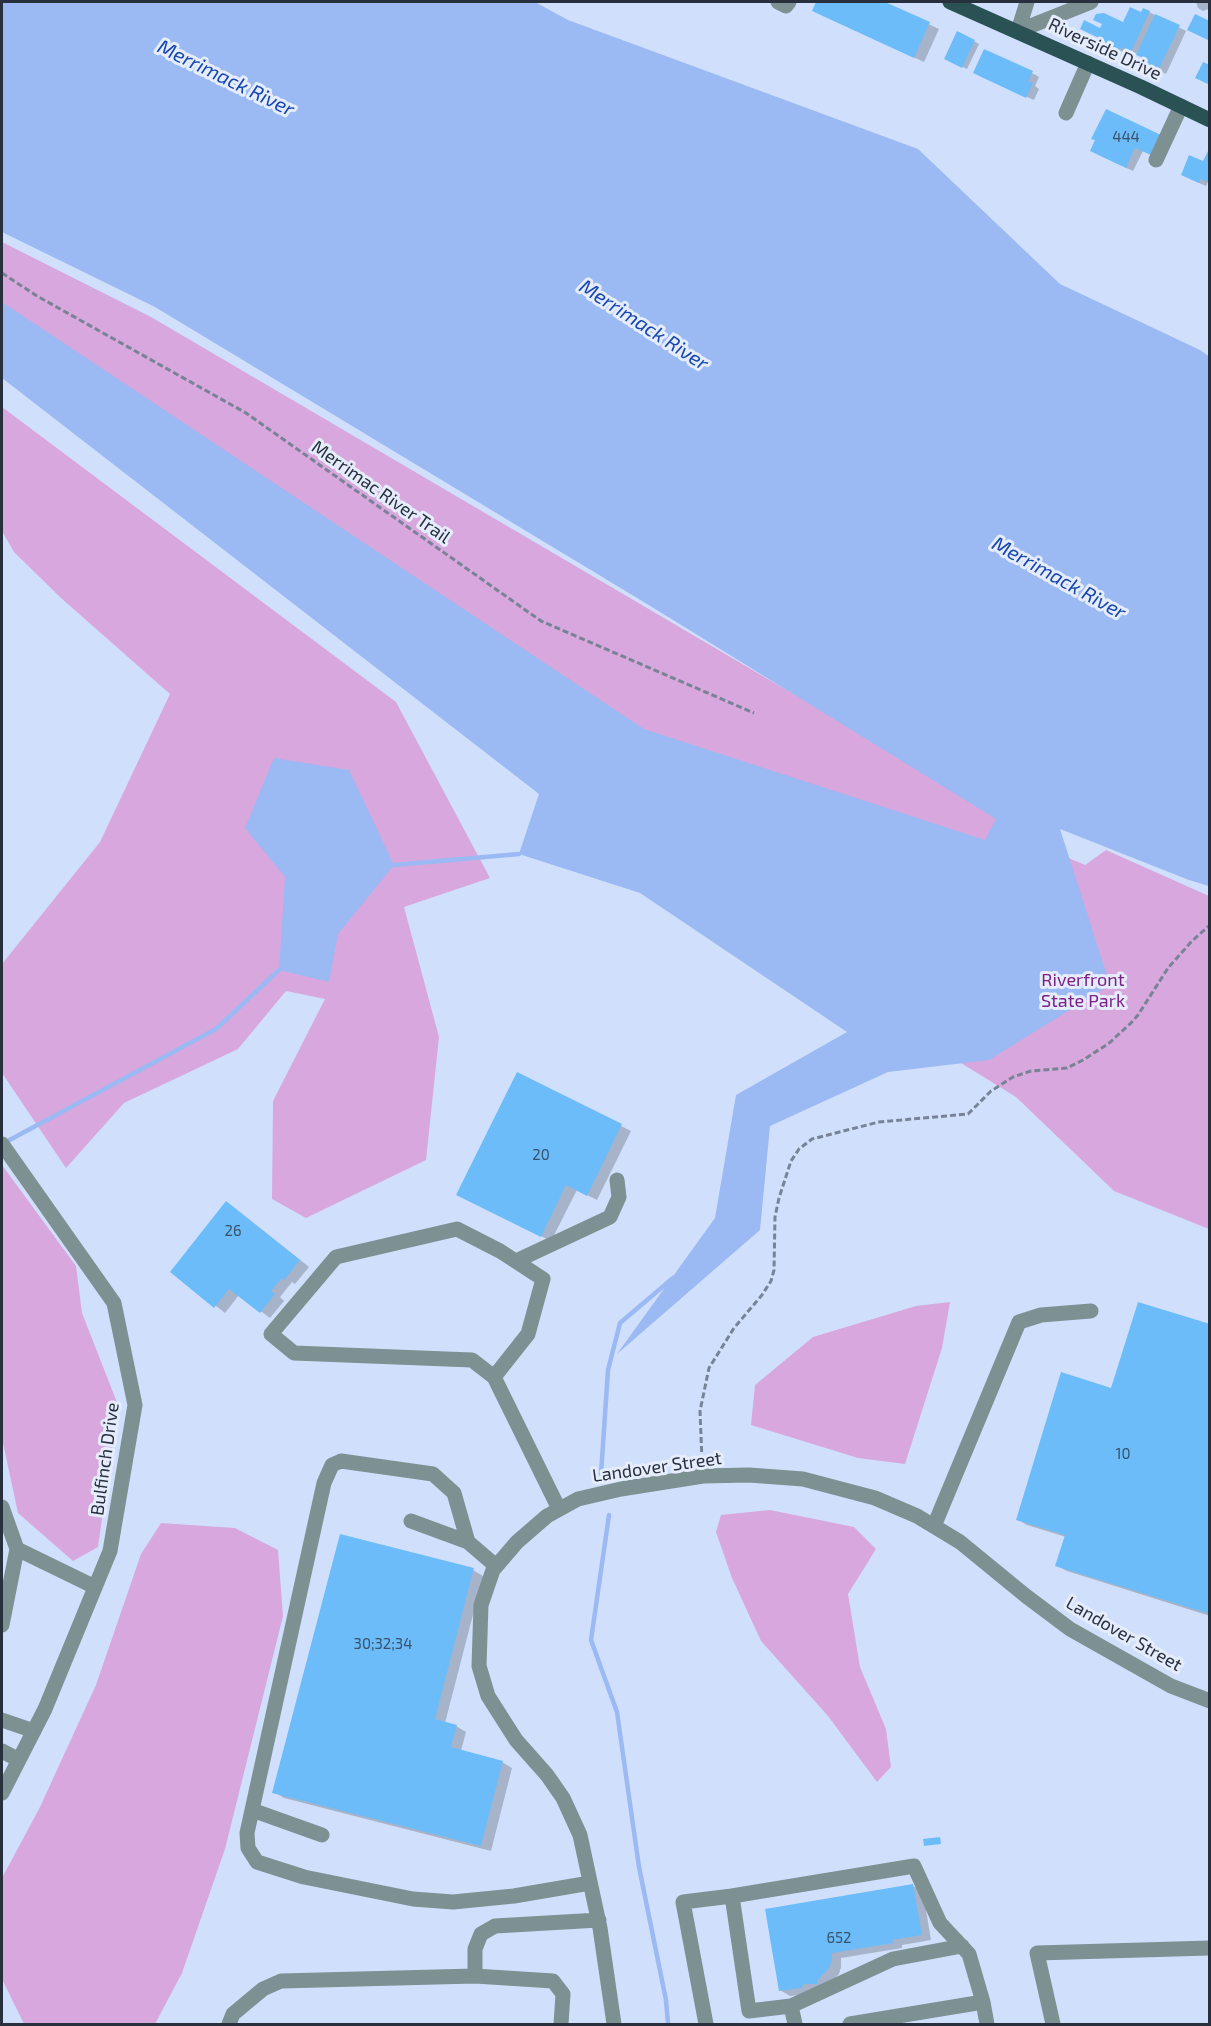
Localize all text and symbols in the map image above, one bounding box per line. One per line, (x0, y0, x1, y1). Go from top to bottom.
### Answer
street label: Riverside Drive (1045, 13, 1165, 85)
water label: Merrimack River (154, 35, 298, 121)
house number: 444 (1112, 128, 1140, 146)
water label: Merrimack River (575, 274, 713, 376)
street label: Merrimac River Trail (307, 436, 455, 548)
water label: Merrimack River (988, 531, 1130, 625)
park label: Riverfront State Park (1041, 969, 1125, 1012)
house number: 20 (532, 1146, 550, 1164)
house number: 26 (224, 1222, 242, 1240)
street label: Bulfinch Drive (86, 1401, 124, 1517)
house number: 10 (1115, 1445, 1131, 1463)
street label: Landover Street (591, 1447, 723, 1487)
street label: Landover Street (1062, 1592, 1186, 1676)
house number: 30;32;34 (354, 1635, 412, 1653)
house number: 652 (826, 1929, 852, 1947)

